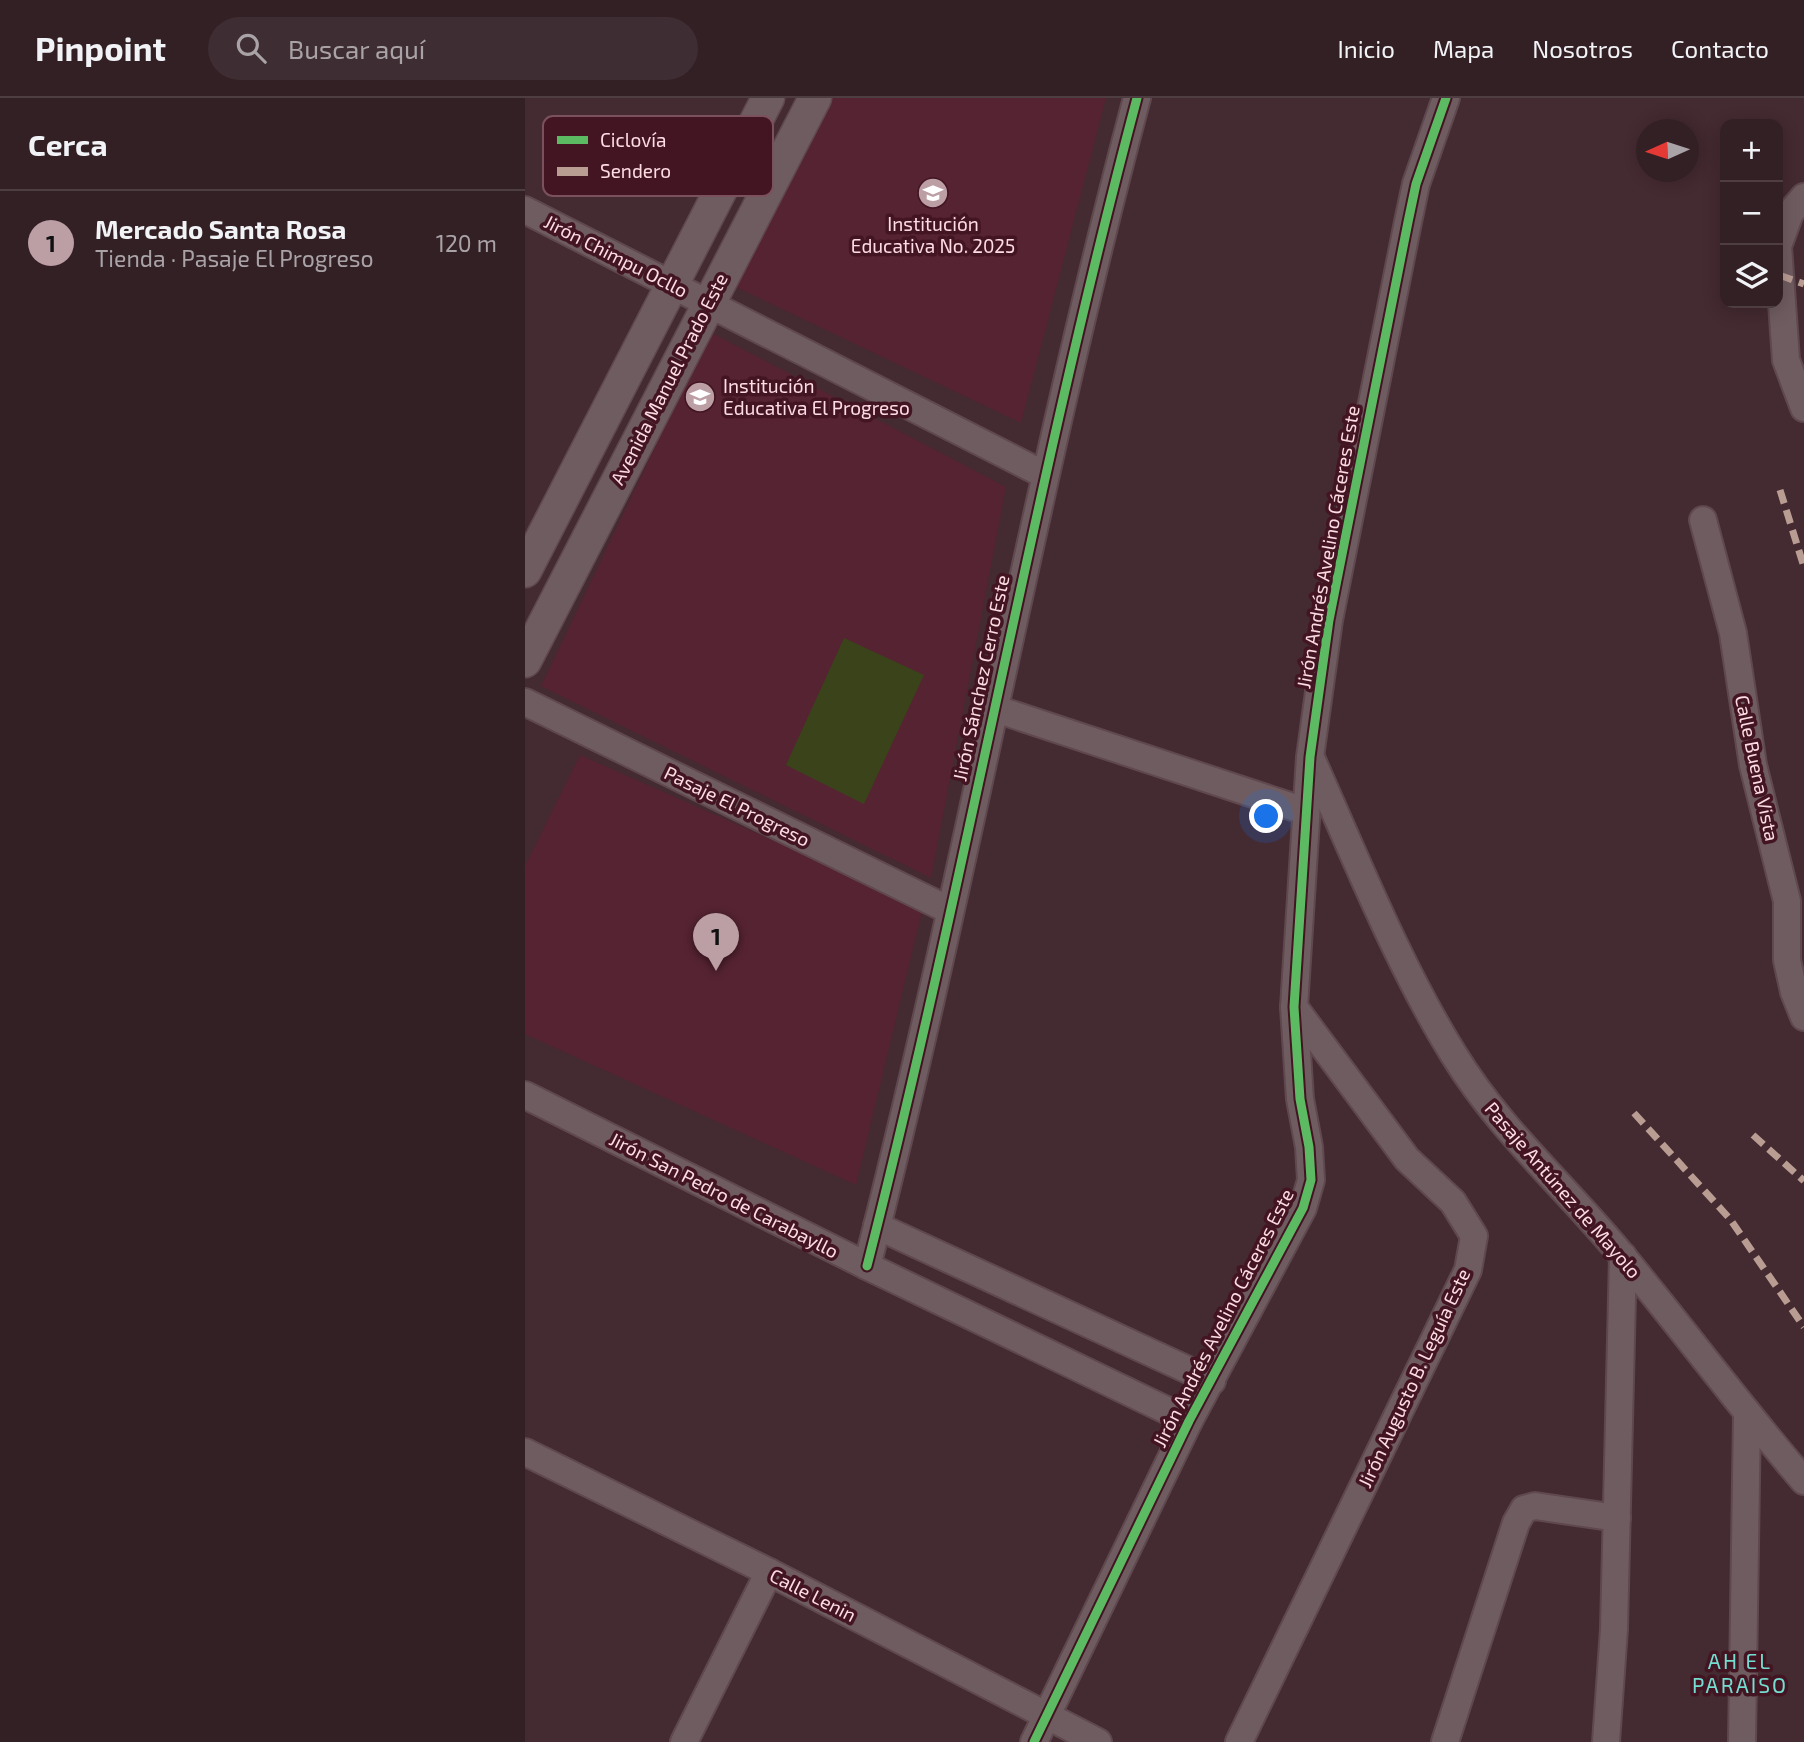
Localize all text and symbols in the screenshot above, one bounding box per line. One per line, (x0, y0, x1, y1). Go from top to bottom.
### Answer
search box (208, 17, 698, 80)
text: Pinpoint (35, 28, 166, 68)
icon: search (232, 29, 270, 67)
text: Buscar aquí (288, 33, 425, 64)
text: Inicio (1337, 34, 1395, 63)
text: Mapa (1433, 34, 1494, 63)
text: Nosotros (1532, 34, 1633, 63)
text: Contacto (1671, 34, 1769, 63)
legend (543, 116, 773, 196)
north arrow (1636, 119, 1699, 182)
map controls (1720, 119, 1783, 308)
button: + (1720, 119, 1783, 182)
text: Cerca (28, 126, 108, 162)
text: Ciclovía (600, 128, 666, 151)
text: Sendero (600, 159, 671, 182)
school or university icon: Institución Educativa No. 2025 (916, 176, 950, 210)
button: − (1720, 182, 1783, 245)
street label: Jirón Chimpu Ocllo (541, 209, 692, 302)
place label: Institución Educativa No. 2025 (851, 212, 1015, 257)
text: Mercado Santa Rosa (95, 213, 346, 244)
text: 1 (46, 229, 56, 257)
text: 120 m (436, 229, 497, 257)
text: Tienda · Pasaje El Progreso (95, 244, 374, 272)
button: layers (1720, 245, 1783, 308)
street label: Avenida Manuel Prado Este (605, 269, 732, 488)
place label: Institución Educativa El Progreso (723, 374, 910, 419)
school or university icon: Institución Educativa El Progreso (683, 380, 717, 414)
street label: Jirón Andrés Avelino Cáceres Este (1291, 404, 1364, 690)
street label: Jirón Sánchez Cerro Este (947, 573, 1014, 783)
street label: Calle Buena Vista (1731, 693, 1784, 843)
street label: Pasaje El Progreso (661, 760, 814, 851)
your location (1249, 799, 1283, 833)
pin: 1 (693, 913, 739, 971)
street label: Pasaje Antúnez de Mayolo (1481, 1097, 1646, 1283)
street label: Jirón San Pedro de Carabayllo (606, 1127, 842, 1262)
street label: Jirón Andrés Avelino Cáceres Este (1147, 1185, 1298, 1451)
street label: Jirón Augusto B. Leguía Este (1353, 1265, 1474, 1491)
street label: Calle Lenin (766, 1563, 860, 1626)
district label: AH EL PARAISO (1692, 1648, 1788, 1697)

